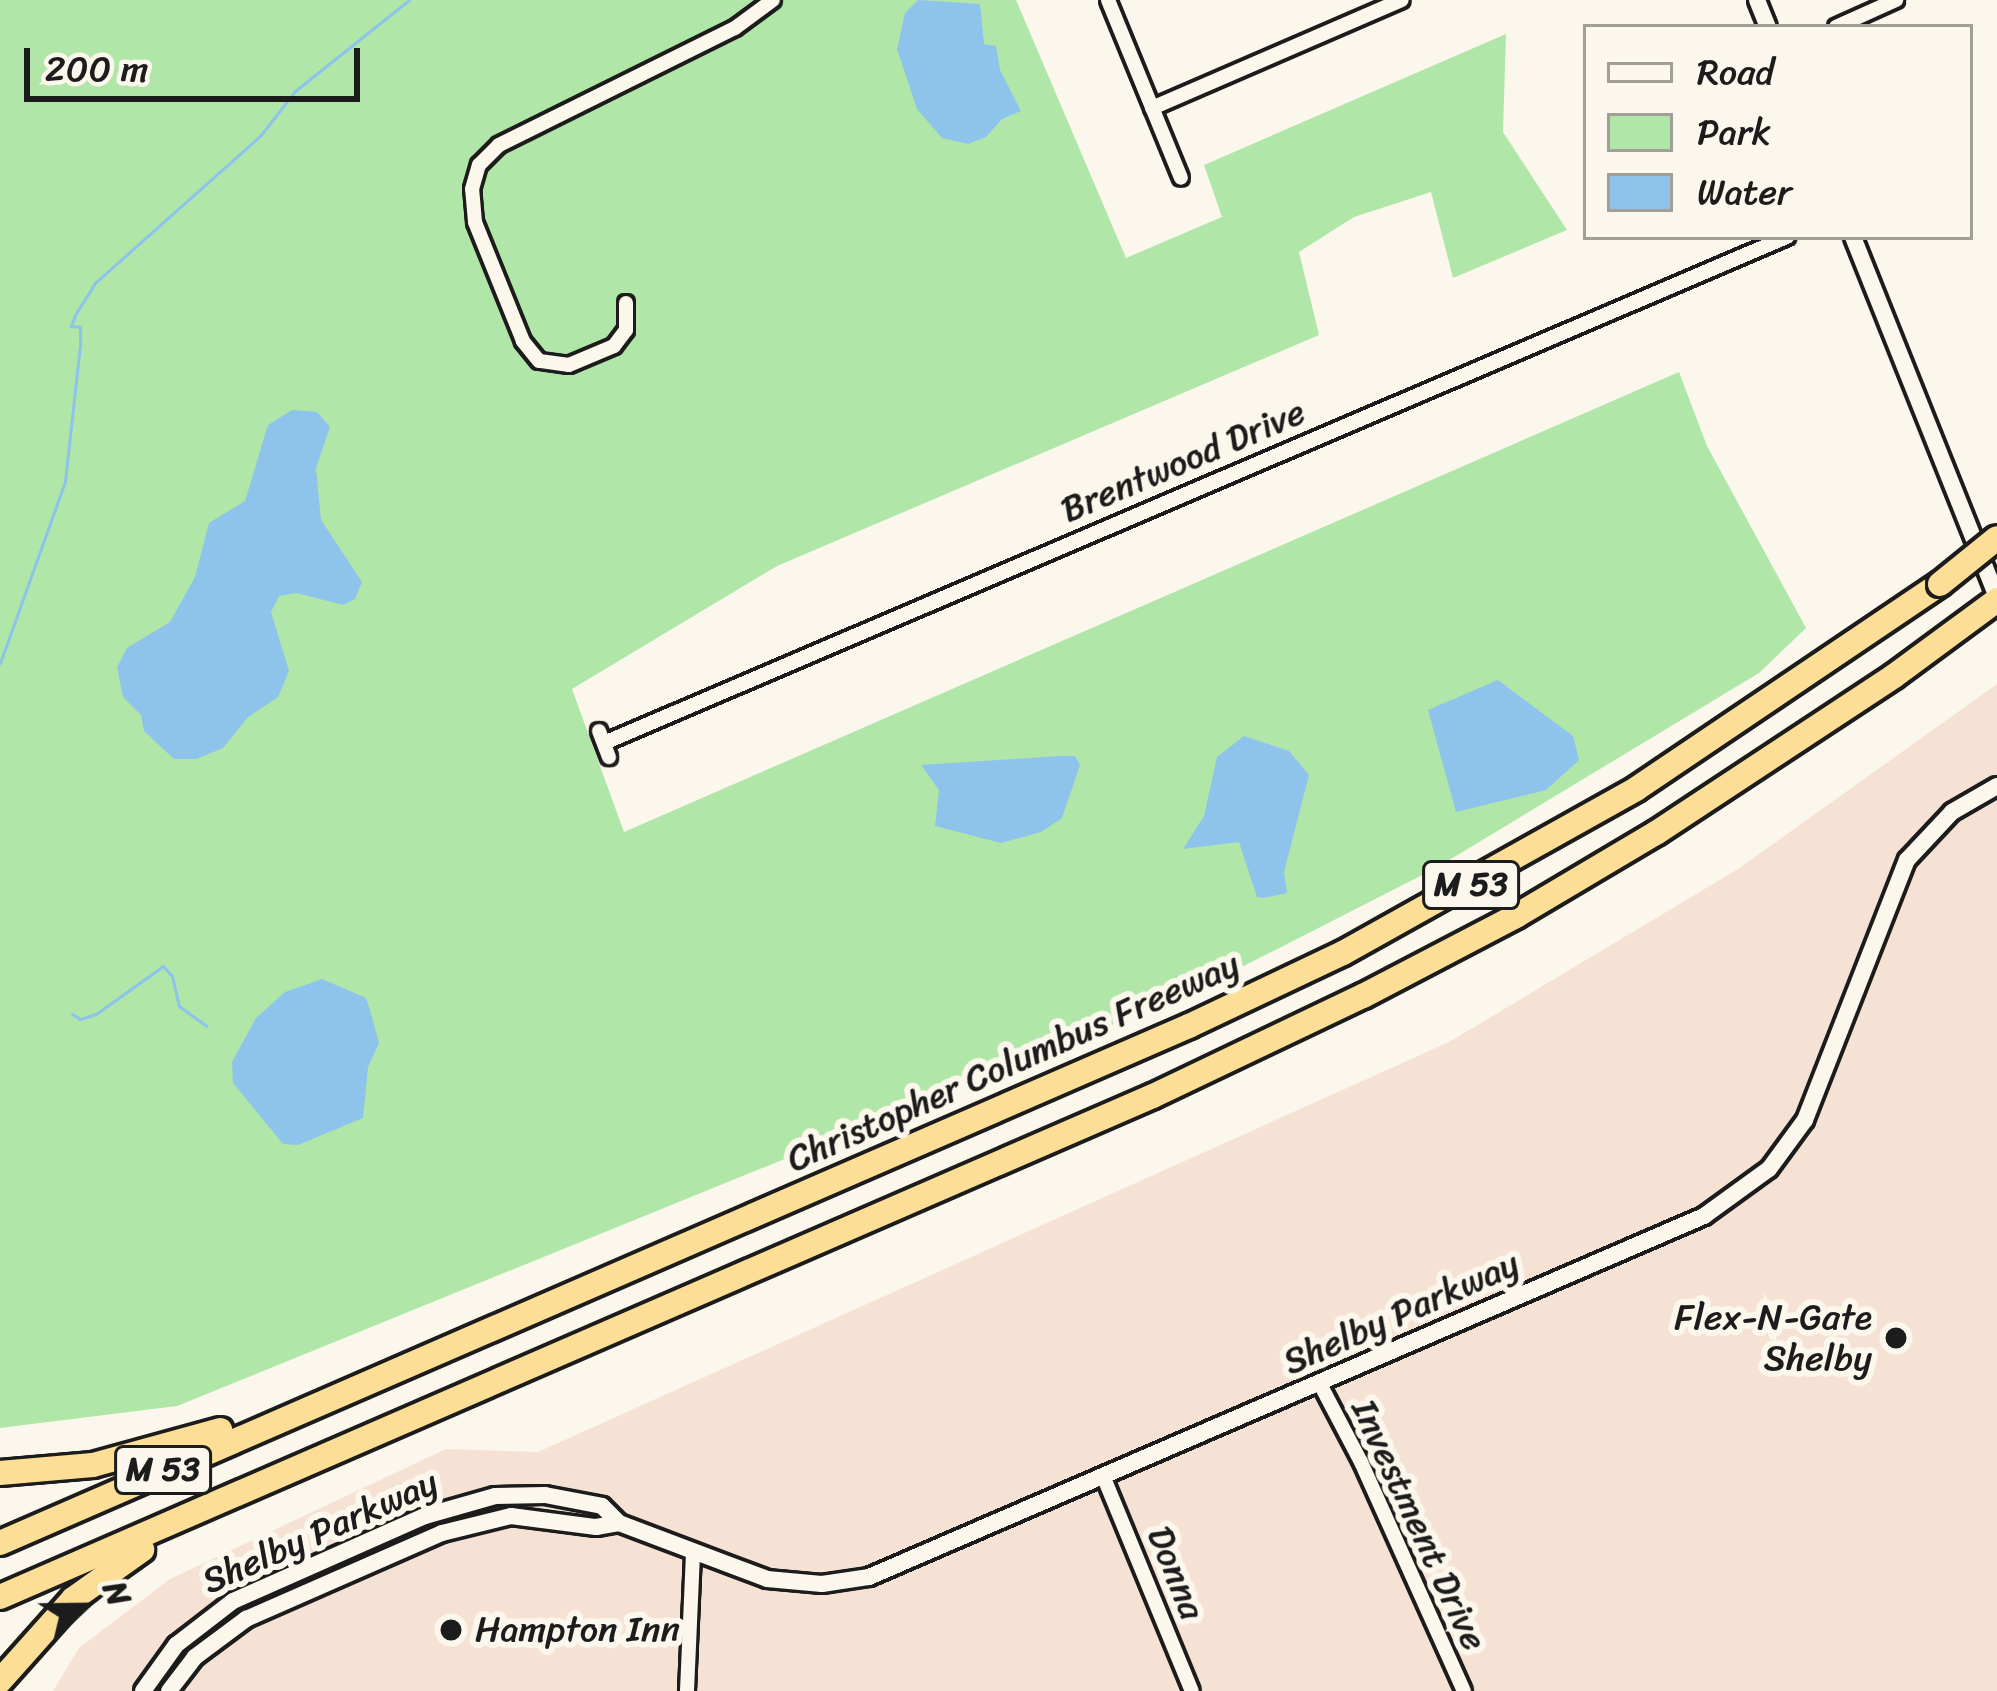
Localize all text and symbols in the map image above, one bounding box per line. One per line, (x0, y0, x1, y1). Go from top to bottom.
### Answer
scale bar (30, 24, 366, 98)
legend (1583, 24, 1973, 240)
text: 200 m (45, 37, 148, 101)
text: Road (1697, 40, 1774, 104)
text: Park (1697, 100, 1771, 164)
text: Water (1697, 160, 1792, 224)
street label: Brentwood Drive (1055, 390, 1311, 532)
road number: M 53 (1420, 858, 1522, 912)
street label: Christopher Columbus Freeway (781, 943, 1245, 1181)
street label: Shelby Parkway (1277, 1242, 1525, 1384)
place label: Flex-N-Gate Shelby (1674, 1295, 1872, 1380)
marker: Flex-N-Gate Shelby (1883, 1325, 1909, 1351)
street label: Investment Drive (1342, 1393, 1496, 1657)
road number: M 53 (112, 1443, 214, 1497)
street label: Shelby Parkway (196, 1461, 444, 1603)
street label: Donna (1138, 1520, 1214, 1626)
north arrow (24, 1547, 144, 1667)
text: N (86, 1572, 149, 1615)
place label: Hampton Inn (475, 1608, 680, 1652)
marker: Hampton Inn (438, 1617, 464, 1643)

